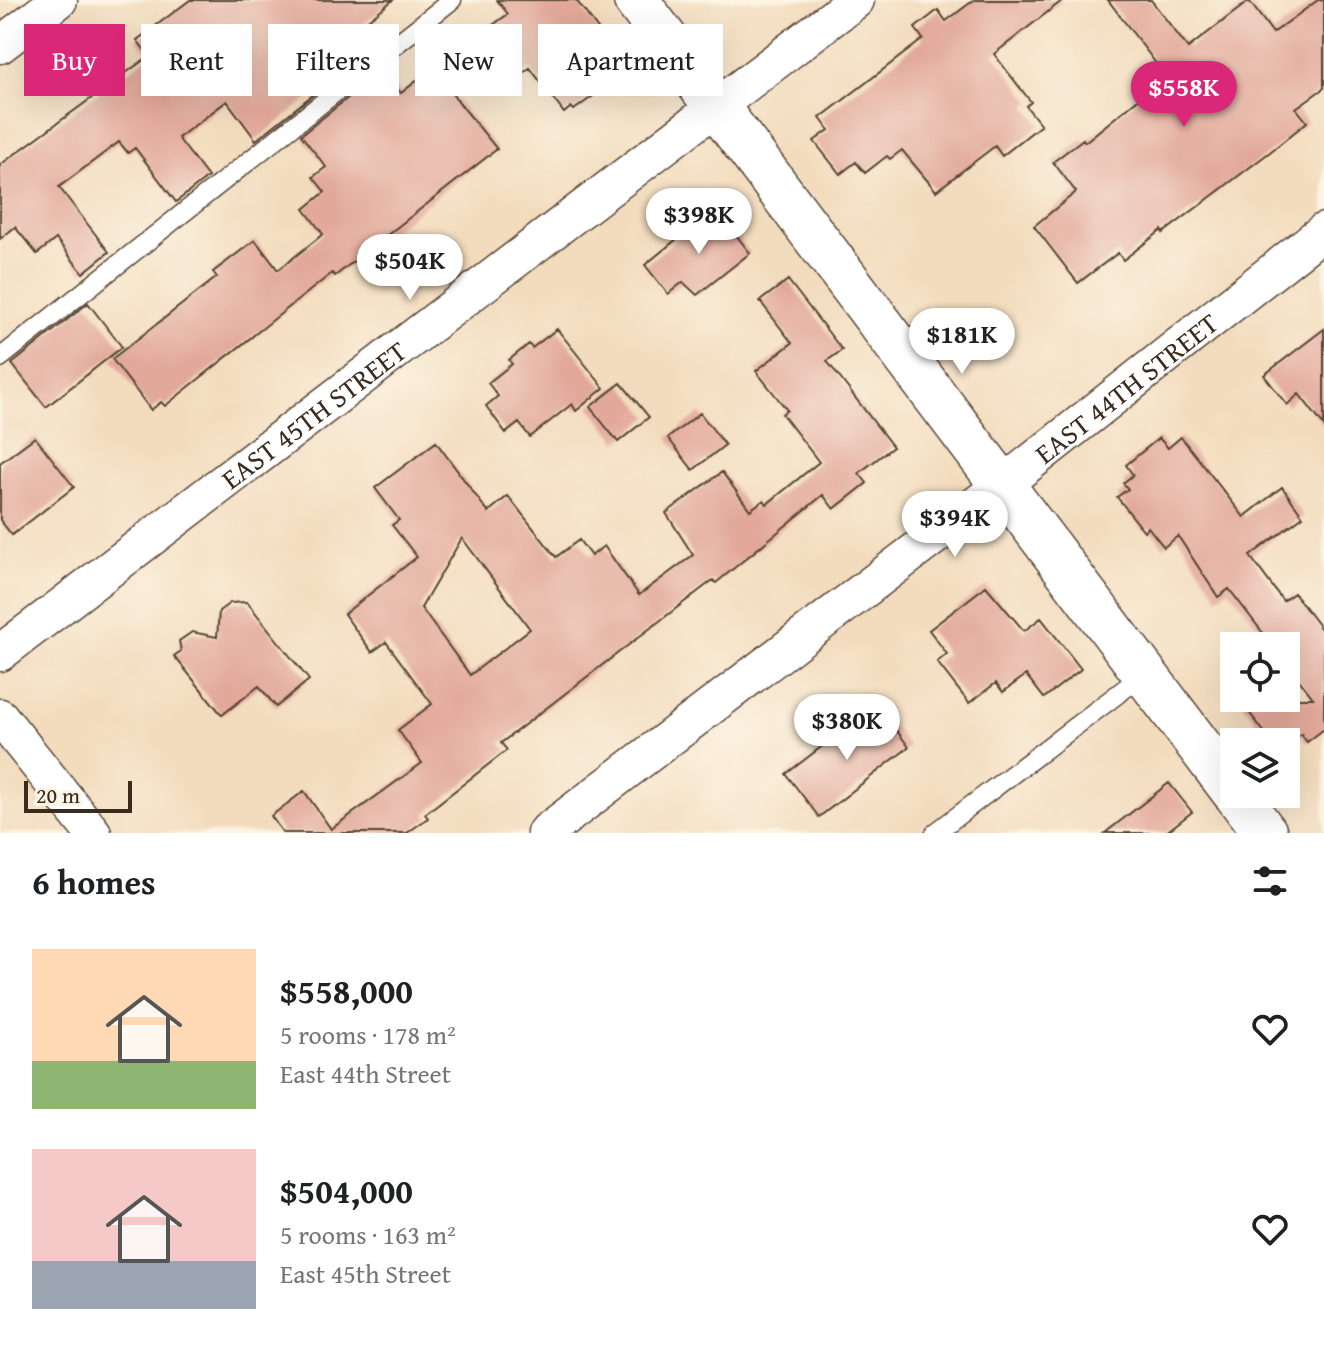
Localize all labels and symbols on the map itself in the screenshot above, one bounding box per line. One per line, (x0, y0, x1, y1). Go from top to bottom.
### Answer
pin: $558K (1128, 61, 1240, 129)
pin: $398K (643, 188, 755, 256)
pin: $504K (354, 234, 466, 302)
street label: EAST 44TH STREET (1025, 302, 1226, 473)
pin: $181K (906, 308, 1018, 376)
street label: EAST 45TH STREET (212, 330, 415, 498)
pin: $394K (899, 491, 1011, 559)
pin: $380K (791, 694, 903, 762)
scale bar (24, 777, 132, 813)

